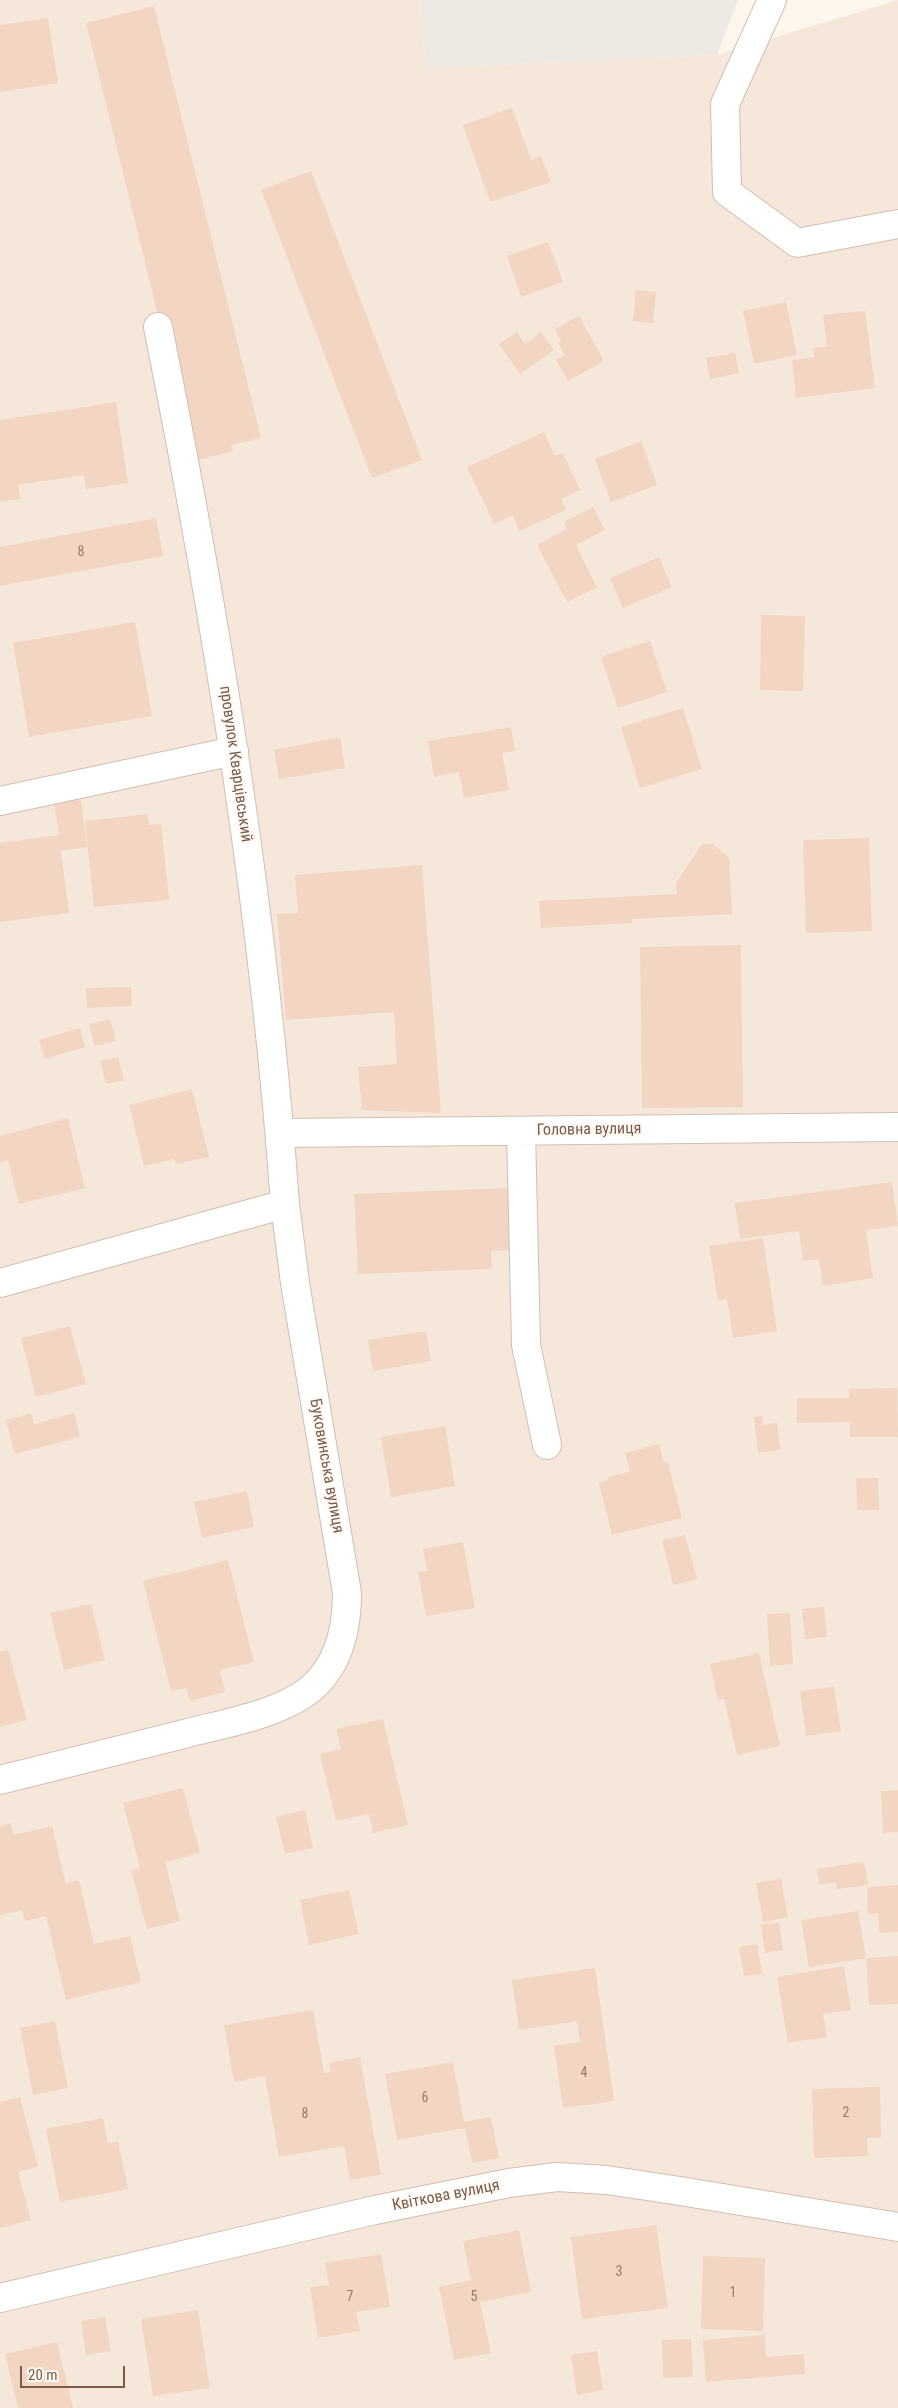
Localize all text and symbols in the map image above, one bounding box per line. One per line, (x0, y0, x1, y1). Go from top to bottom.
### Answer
house number: 8 (78, 544, 84, 560)
street label: провулок Кварцівський (215, 685, 255, 843)
street label: Головна вулиця (536, 1119, 642, 1141)
street label: Буковинська вулиця (305, 1397, 347, 1535)
house number: 4 (581, 2065, 587, 2081)
house number: 6 (422, 2090, 428, 2106)
house number: 2 (843, 2105, 849, 2121)
house number: 8 (302, 2106, 308, 2122)
street label: Квіткова вулиця (391, 2176, 501, 2216)
house number: 3 (616, 2264, 622, 2280)
house number: 1 (730, 2285, 736, 2301)
house number: 7 (347, 2289, 353, 2305)
house number: 5 (471, 2289, 477, 2305)
scale bar (22, 2356, 128, 2388)
text: 20 m (28, 2366, 58, 2384)

